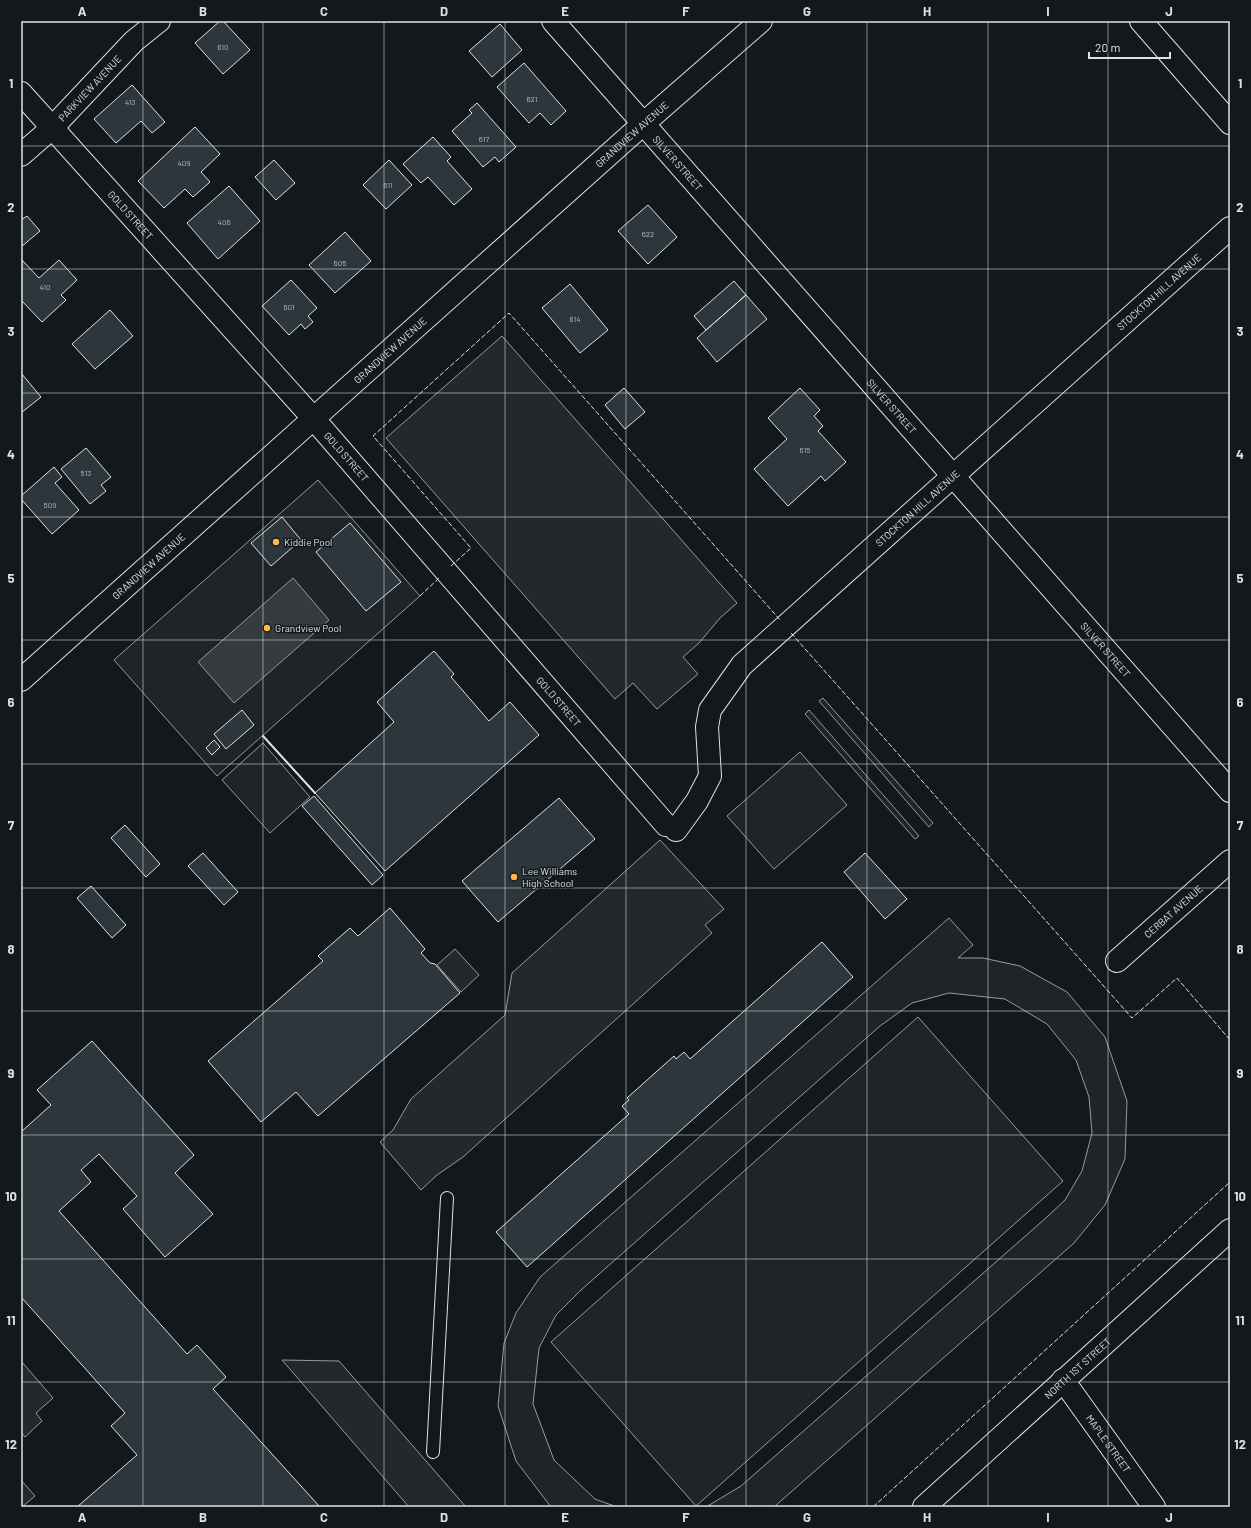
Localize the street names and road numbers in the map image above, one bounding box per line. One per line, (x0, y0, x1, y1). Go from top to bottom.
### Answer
street label: PARKVIEW AVENUE (56, 53, 124, 124)
street label: GRANDVIEW AVENUE (593, 99, 671, 170)
street label: SILVER STREET (650, 133, 705, 193)
street label: GOLD STREET (106, 188, 156, 242)
street label: STOCKTON HILL AVENUE (1114, 251, 1203, 333)
street label: GRANDVIEW AVENUE (351, 314, 429, 386)
street label: SILVER STREET (864, 376, 919, 436)
street label: GOLD STREET (322, 429, 371, 484)
street label: STOCKTON HILL AVENUE (873, 467, 962, 549)
street label: GRANDVIEW AVENUE (110, 530, 187, 602)
street label: SILVER STREET (1078, 620, 1133, 680)
street label: GOLD STREET (534, 674, 584, 729)
street label: CERBAT AVENUE (1141, 882, 1205, 940)
street label: NORTH 1ST STREET (1042, 1335, 1113, 1401)
street label: MAPLE STREET (1084, 1412, 1133, 1475)

